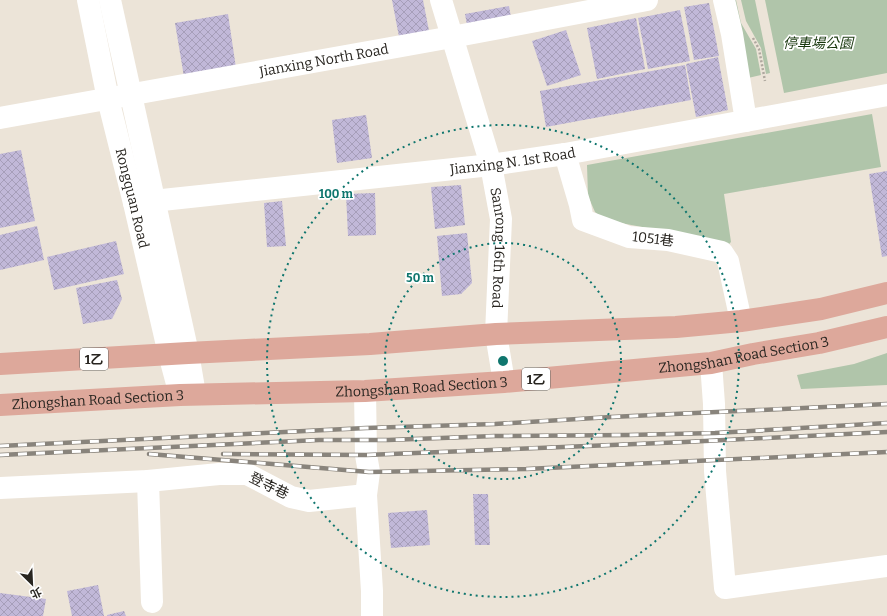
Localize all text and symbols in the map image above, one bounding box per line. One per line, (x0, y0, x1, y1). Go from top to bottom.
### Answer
park label: 停車場公園 (783, 35, 855, 52)
street label: Jianxing North Road (257, 40, 390, 80)
street label: Jianxing N. 1st Road (448, 144, 577, 178)
street label: Rongquan Road (112, 146, 153, 250)
street label: Sanrong 16th Road (487, 186, 510, 309)
text: 100 m (319, 187, 354, 201)
street label: 1051巷 (631, 228, 675, 250)
text: 50 m (406, 271, 434, 285)
street label: Zhongshan Road Section 3 (658, 332, 831, 376)
road number: 1乙 (80, 348, 108, 370)
centre of rings (496, 354, 510, 368)
road number: 1乙 (522, 368, 550, 390)
street label: Zhongshan Road Section 3 (335, 373, 508, 400)
street label: Zhongshan Road Section 3 (11, 386, 184, 413)
street label: 登寺巷 (246, 469, 292, 503)
north arrow (12, 564, 52, 604)
text: 北 (28, 585, 44, 601)

